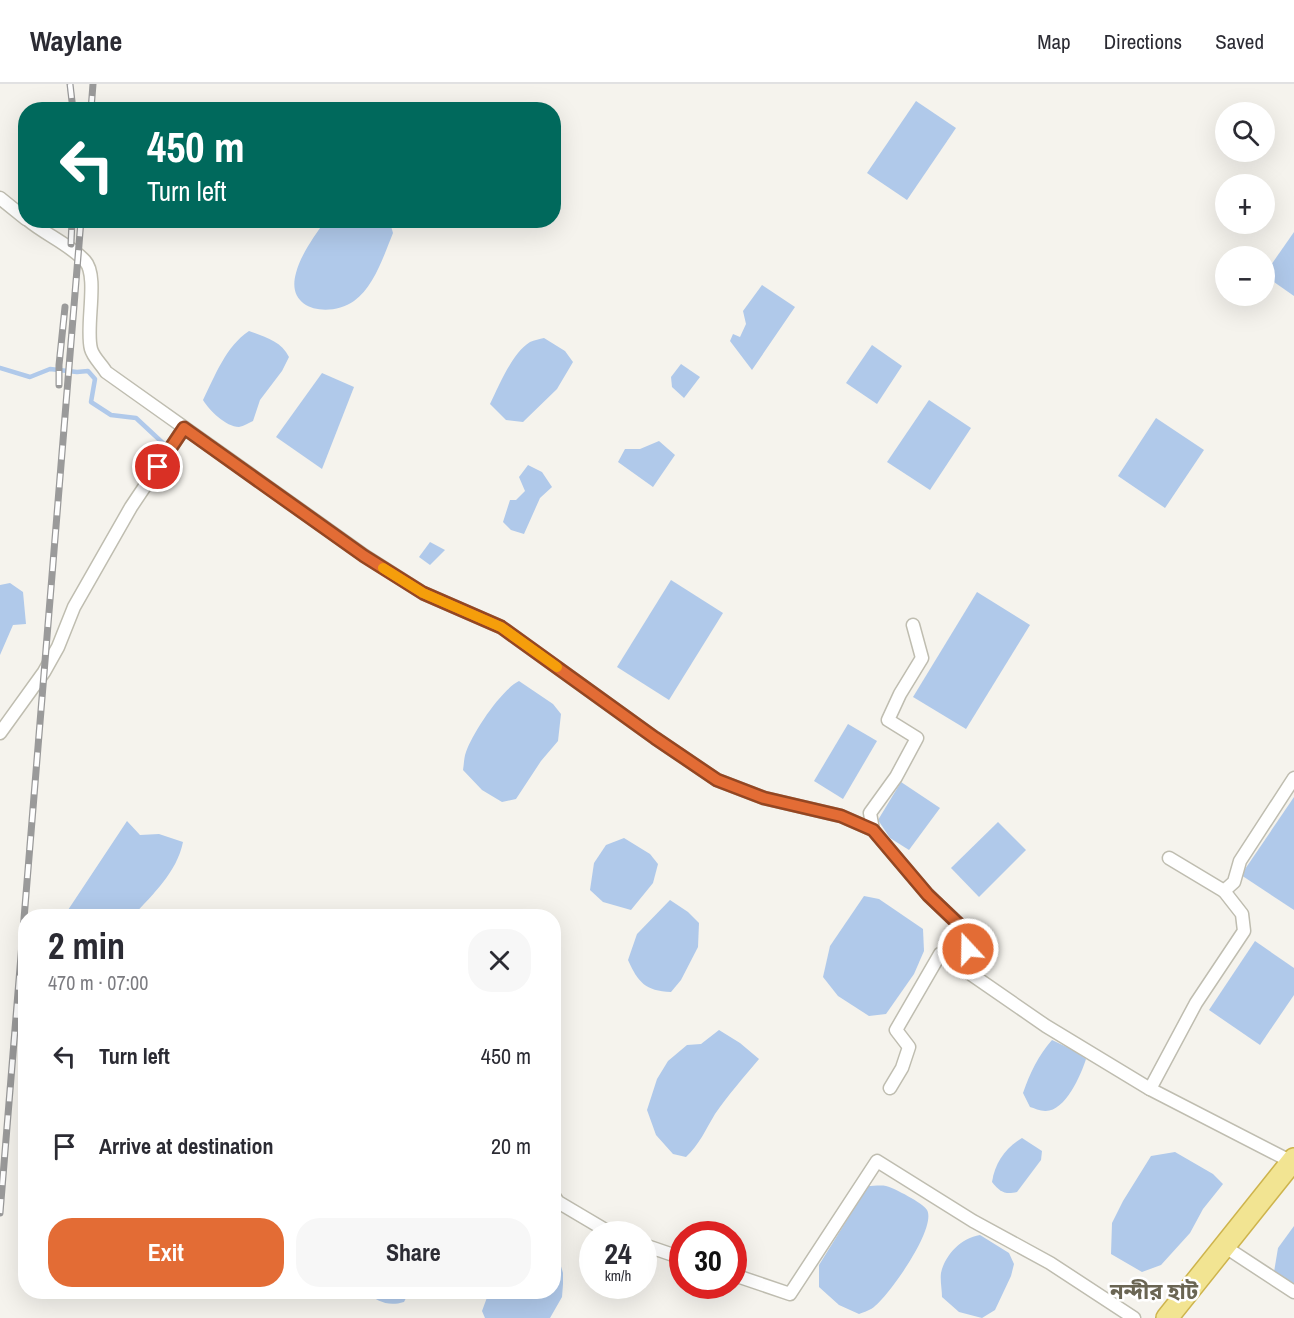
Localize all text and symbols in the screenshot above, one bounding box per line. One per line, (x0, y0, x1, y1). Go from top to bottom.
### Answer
text: Waylane (30, 22, 122, 60)
text: Map (1037, 27, 1071, 56)
text: Directions (1104, 27, 1182, 56)
text: Saved (1215, 27, 1264, 56)
map controls (1215, 102, 1275, 306)
button: search (1215, 102, 1275, 162)
text: 450 m (147, 119, 245, 175)
icon: left (48, 126, 126, 204)
text: Turn left (147, 173, 226, 209)
button: + (1215, 174, 1275, 234)
button: − (1215, 246, 1275, 306)
pin (132, 441, 183, 492)
icon: arrive (141, 450, 174, 483)
position arrow (936, 917, 1000, 981)
text: 2 min (48, 922, 125, 970)
button: close (468, 929, 531, 992)
text: 470 m · 07:00 (48, 969, 148, 996)
icon: left (48, 1040, 81, 1073)
text: Turn left (99, 1041, 170, 1071)
text: 450 m (481, 1041, 531, 1071)
icon: arrive (48, 1130, 81, 1163)
text: Arrive at destination (99, 1131, 273, 1161)
text: 20 m (491, 1131, 531, 1161)
button: Exit (48, 1218, 284, 1287)
button: Share (296, 1218, 531, 1287)
speed limit sign: 30 (669, 1221, 747, 1299)
text: 24 (604, 1233, 632, 1273)
text: km/h (605, 1265, 631, 1286)
district label: নন্দীর হাট (1109, 1276, 1199, 1306)

